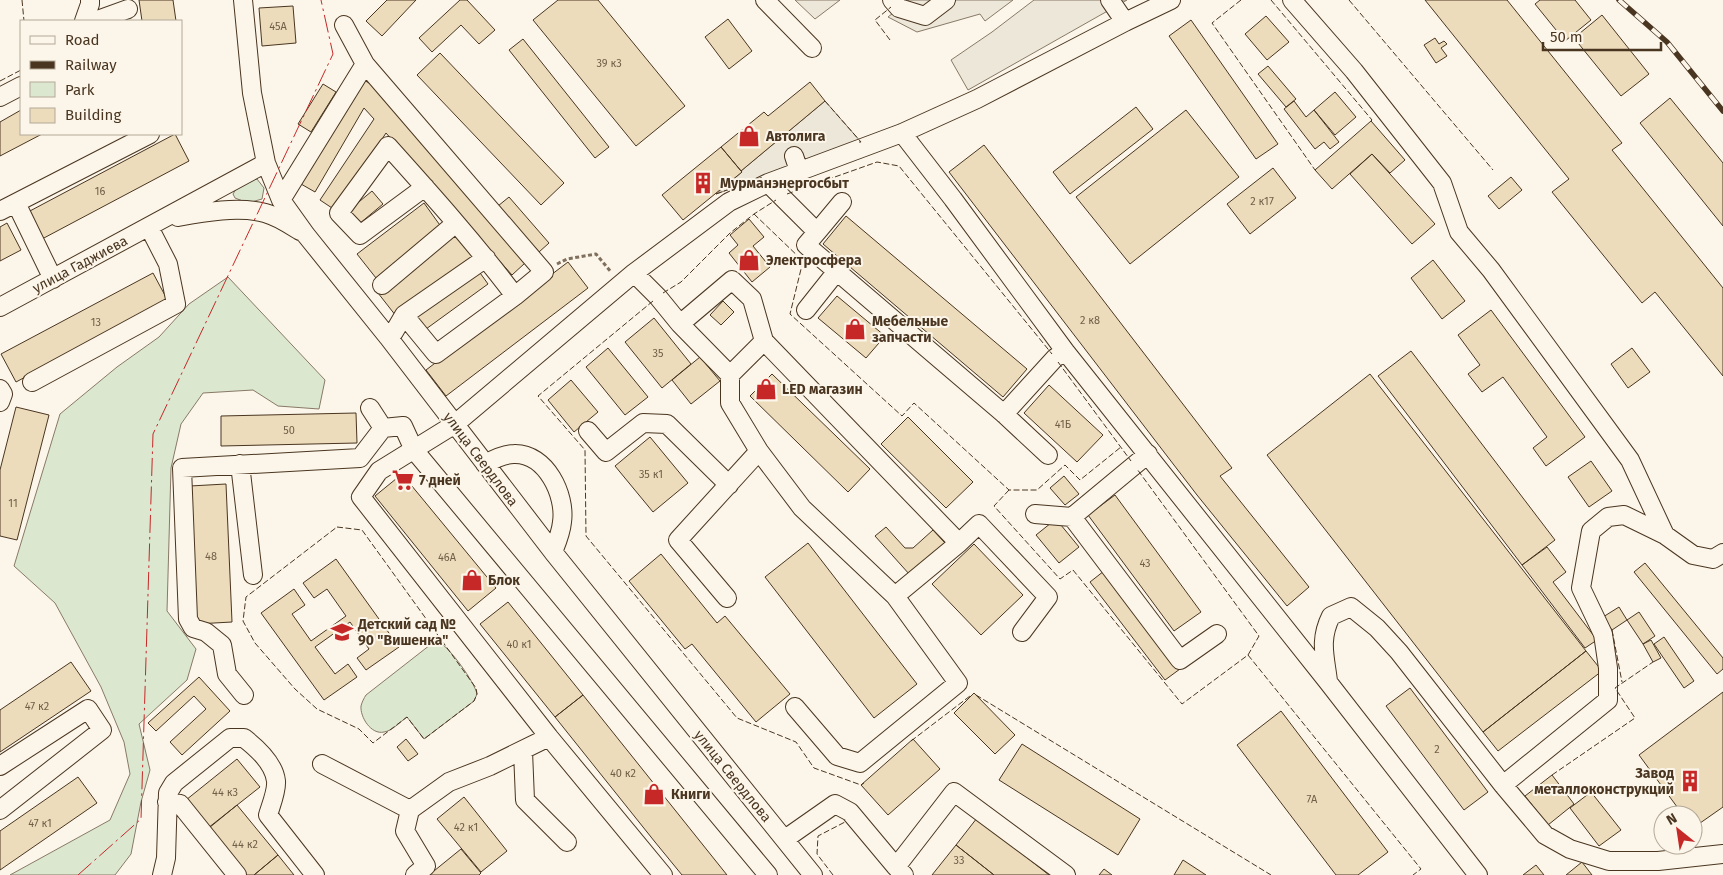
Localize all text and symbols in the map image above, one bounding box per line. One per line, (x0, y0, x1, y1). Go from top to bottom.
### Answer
legend (20, 20, 182, 135)
house number: 45А (269, 20, 287, 33)
scale bar (1543, 20, 1660, 52)
text: 50 m (1550, 28, 1583, 46)
text: Road (65, 31, 100, 49)
text: Railway (65, 56, 117, 74)
house number: 39 к3 (596, 57, 622, 70)
text: Park (65, 81, 95, 99)
text: Building (65, 106, 121, 124)
shop icon: Автолига (736, 123, 762, 149)
place label: Автолига (765, 128, 826, 145)
building icon: Мурманэнергосбыт (690, 170, 716, 196)
place label: Мурманэнергосбыт (720, 175, 849, 192)
house number: 16 (95, 185, 105, 198)
house number: 2 к17 (1250, 195, 1274, 208)
street label: улица Гаджиева (30, 232, 131, 297)
shop icon: Электросфера (736, 247, 762, 273)
place label: Электросфера (766, 252, 862, 269)
place label: Мебельные запчасти (872, 313, 948, 346)
house number: 2 к8 (1080, 314, 1100, 327)
house number: 13 (91, 316, 101, 329)
shop icon: Мебельные запчасти (842, 316, 868, 342)
house number: 35 (653, 347, 664, 360)
shop icon: LED магазин (753, 376, 779, 402)
place label: LED магазин (782, 381, 863, 398)
street label: улица Свердлова (440, 409, 522, 510)
house number: 41Б (1055, 418, 1072, 431)
house number: 50 (283, 424, 295, 437)
supermarket icon: 7 дней (390, 467, 416, 493)
house number: 35 к1 (639, 468, 663, 481)
place label: 7 дней (419, 472, 461, 489)
house number: 11 (8, 497, 18, 510)
house number: 48 (205, 550, 217, 563)
house number: 46А (438, 551, 457, 564)
house number: 43 (1139, 557, 1151, 570)
shop icon: Блок (459, 567, 485, 593)
place label: Блок (488, 572, 520, 589)
place label: Детский сад № 90 "Вишенка" (357, 616, 456, 649)
school or university icon: Детский сад № 90 "Вишенка" (329, 619, 355, 645)
house number: 40 к1 (506, 638, 532, 651)
house number: 47 к2 (25, 700, 49, 713)
street label: улица Свердлова (690, 727, 775, 826)
house number: 2 (1434, 743, 1440, 756)
place label: Завод металлоконструкций (1534, 765, 1674, 798)
house number: 40 к2 (610, 767, 636, 780)
building icon: Завод металлоконструкций (1677, 768, 1703, 794)
shop icon: Книги (641, 781, 667, 807)
house number: 44 к3 (212, 786, 238, 799)
place label: Книги (671, 786, 711, 803)
house number: 7А (1307, 793, 1318, 806)
north arrow (1653, 805, 1703, 855)
text: N (1663, 809, 1680, 829)
house number: 47 к1 (28, 817, 52, 830)
house number: 42 к1 (454, 821, 478, 834)
house number: 44 к2 (232, 838, 258, 851)
house number: 33 (954, 854, 964, 867)

